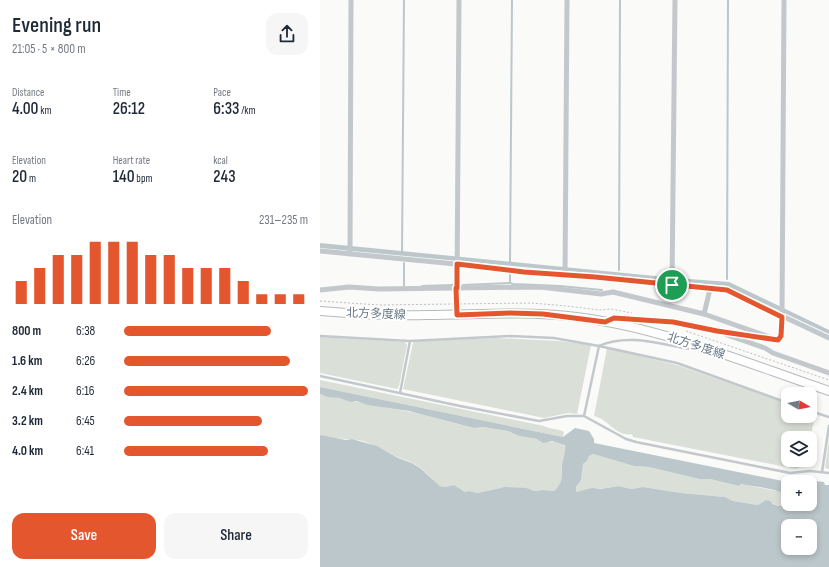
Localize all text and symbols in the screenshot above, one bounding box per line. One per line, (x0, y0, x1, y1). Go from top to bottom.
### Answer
text: Evening run (12, 12, 101, 39)
button: share (266, 13, 308, 55)
text: 21:05 · 5 × 800 m (12, 41, 86, 57)
text: Distance (12, 86, 44, 99)
text: Time (113, 86, 131, 99)
text: Pace (213, 86, 231, 99)
text: 4.00 (12, 99, 38, 119)
text: 26:12 (113, 99, 145, 119)
text: 6:33 (213, 99, 240, 119)
text: km (38, 104, 52, 117)
text: /km (240, 104, 256, 117)
text: Elevation (12, 154, 46, 167)
text: Heart rate (113, 154, 150, 167)
text: kcal (213, 154, 228, 167)
text: 20 (12, 167, 27, 187)
text: 140 (113, 167, 135, 187)
text: 243 (213, 167, 236, 187)
text: m (27, 172, 36, 185)
text: bpm (135, 172, 153, 185)
text: Elevation (12, 212, 52, 228)
text: 231–235 m (259, 212, 308, 228)
pin (655, 268, 689, 302)
icon: arrive (661, 274, 683, 296)
street label: 北方多度線 (346, 305, 406, 323)
text: 800 m (12, 323, 41, 339)
text: 6:38 (76, 323, 95, 339)
street label: 北方多度線 (665, 330, 727, 362)
text: 1.6 km (12, 353, 42, 369)
text: 6:26 (76, 353, 95, 369)
text: 2.4 km (12, 383, 43, 399)
text: 6:16 (76, 383, 94, 399)
north arrow (781, 387, 817, 423)
map controls (781, 387, 817, 555)
text: 3.2 km (12, 413, 43, 429)
text: 6:45 (76, 413, 95, 429)
button: layers (781, 431, 817, 467)
text: 4.0 km (12, 443, 43, 459)
text: 6:41 (76, 443, 94, 459)
button: + (781, 475, 817, 511)
button: Save (12, 513, 156, 559)
button: Share (164, 513, 308, 559)
button: − (781, 519, 817, 555)

